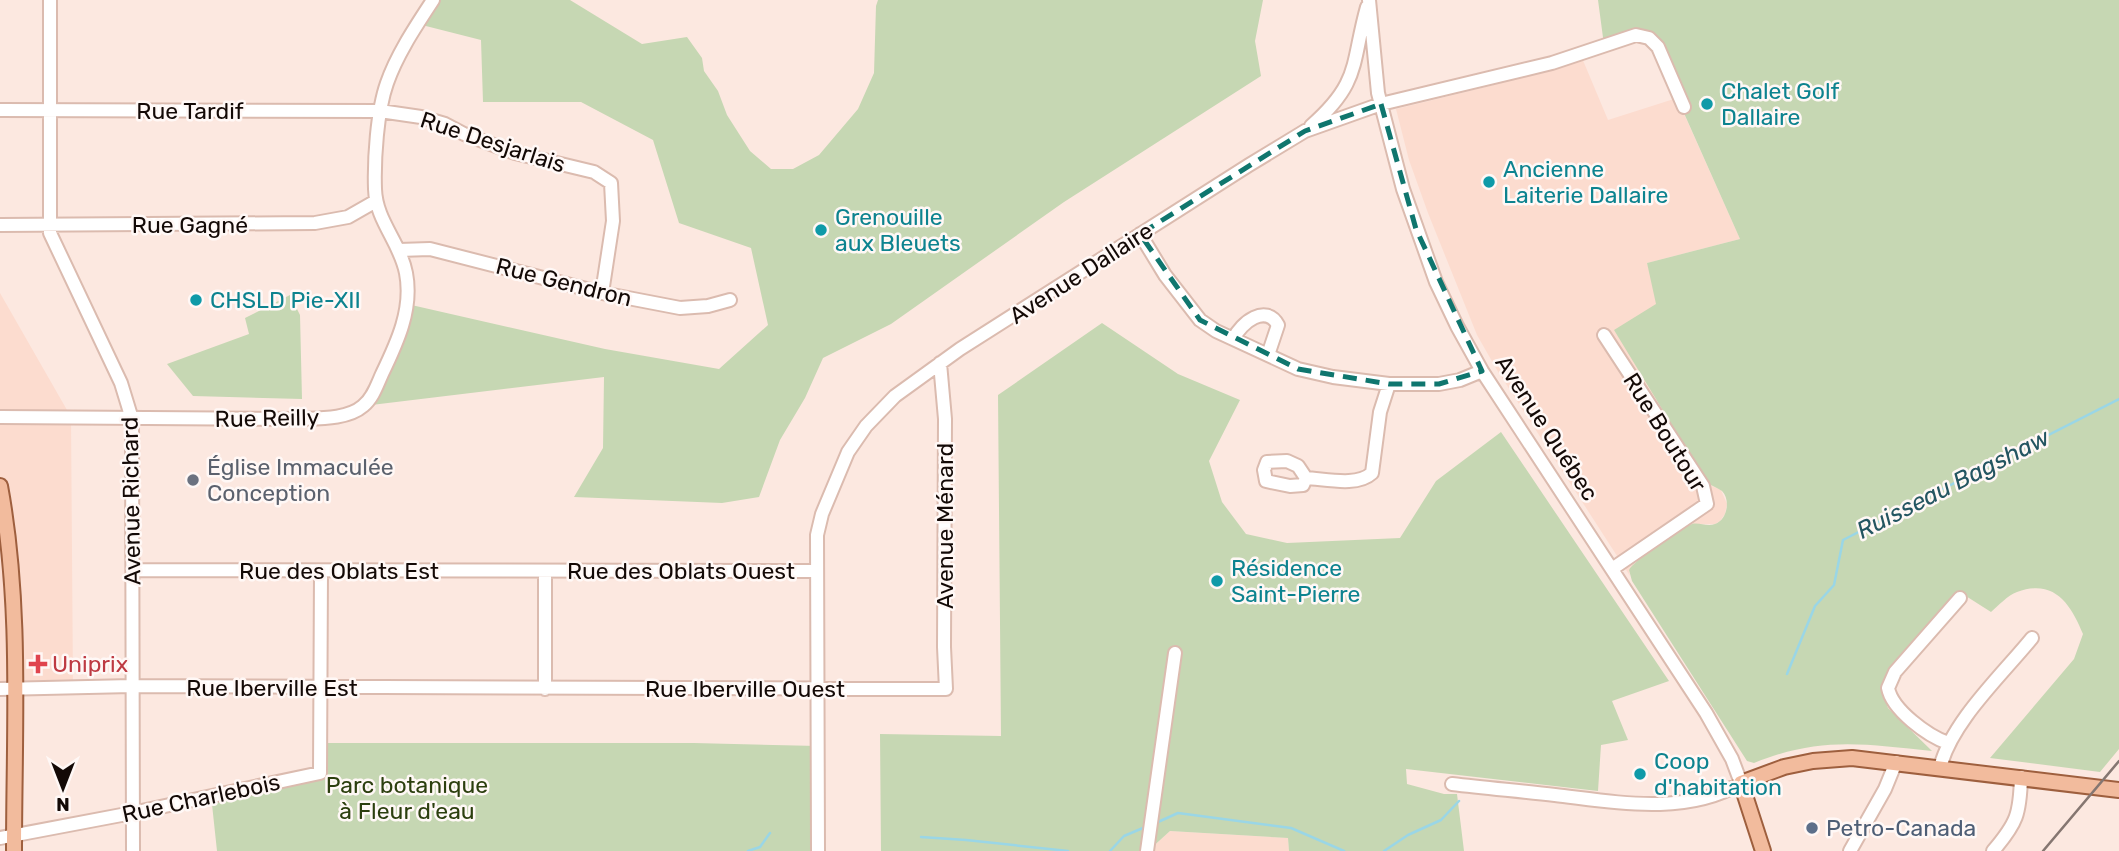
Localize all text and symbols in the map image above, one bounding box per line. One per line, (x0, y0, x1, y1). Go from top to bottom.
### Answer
place label: Chalet Golf Dallaire (1721, 77, 1839, 131)
marker: Chalet Golf Dallaire (1699, 96, 1715, 112)
street label: Rue Tardif (136, 97, 244, 125)
street label: Rue Desjarlais (417, 105, 569, 179)
place label: Ancienne Laiterie Dallaire (1503, 155, 1668, 209)
marker: Ancienne Laiterie Dallaire (1481, 174, 1497, 190)
place label: Grenouille aux Bleuets (835, 203, 961, 257)
street label: Rue Gagné (132, 211, 248, 239)
street label: Avenue Dallaire (1004, 216, 1158, 330)
marker: Grenouille aux Bleuets (813, 222, 829, 238)
street label: Rue Gendron (493, 252, 635, 312)
place label: CHSLD Pie-XII (210, 286, 361, 314)
marker: CHSLD Pie-XII (188, 292, 204, 308)
street label: Avenue Québec (1490, 350, 1604, 506)
street label: Rue Boutour (1617, 367, 1713, 497)
street label: Rue Reilly (214, 403, 320, 433)
street label: Avenue Richard (116, 417, 146, 585)
water label: Ruisseau Bagshaw (1852, 423, 2055, 545)
street label: Avenue Ménard (931, 443, 959, 609)
place label: Église Immaculée Conception (207, 453, 394, 507)
marker: Église Immaculée Conception (185, 472, 201, 488)
place label: Résidence Saint-Pierre (1231, 554, 1360, 608)
street label: Rue des Oblats Est (239, 557, 439, 585)
street label: Rue des Oblats Ouest (567, 557, 795, 585)
marker: Résidence Saint-Pierre (1209, 573, 1225, 589)
place label: Uniprix (52, 650, 128, 678)
marker: Uniprix (30, 656, 46, 672)
street label: Rue Iberville Est (186, 674, 358, 702)
street label: Rue Iberville Ouest (645, 675, 845, 703)
place label: Coop d'habitation (1654, 747, 1782, 801)
north arrow (28, 753, 98, 823)
marker: Coop d'habitation (1632, 766, 1648, 782)
street label: Rue Charlebois (119, 768, 283, 828)
park label: Parc botanique à Fleur d'eau (326, 771, 488, 825)
text: N (56, 793, 70, 816)
place label: Petro-Canada (1826, 814, 1976, 842)
marker: Petro-Canada (1804, 820, 1820, 836)

